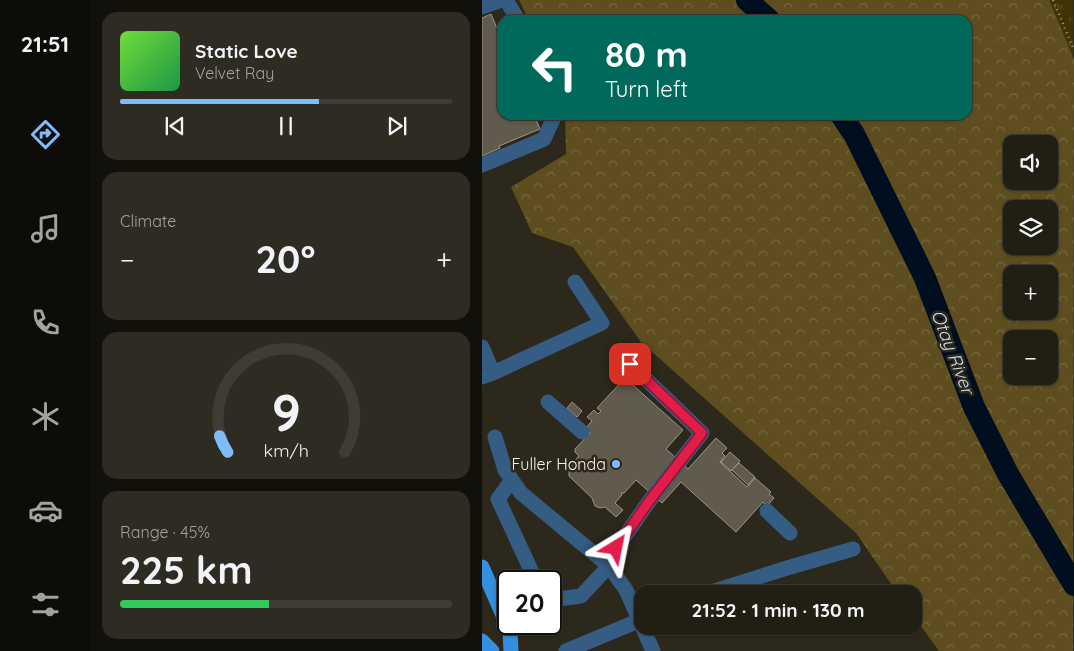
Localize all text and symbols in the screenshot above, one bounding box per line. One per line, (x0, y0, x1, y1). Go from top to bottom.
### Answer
text: 21:51 (21, 30, 69, 58)
text: 80 m (605, 32, 688, 76)
icon: left (522, 35, 587, 100)
text: Static Love (195, 39, 298, 63)
text: Velvet Ray (195, 63, 274, 83)
text: Turn left (605, 75, 688, 103)
icon: previous (161, 112, 189, 140)
icon: pause (272, 112, 300, 140)
icon: next (383, 112, 411, 140)
icon: directions (28, 117, 63, 152)
map controls (1003, 135, 1058, 385)
button: sound (1003, 135, 1058, 190)
button: layers (1003, 200, 1058, 255)
icon: music (28, 211, 63, 246)
text: Climate (120, 211, 176, 231)
text: 20° (255, 235, 315, 283)
text: − (120, 242, 135, 277)
text: + (436, 242, 452, 277)
button: + (1003, 265, 1058, 320)
icon: phone (28, 305, 63, 340)
water label: Otay River (926, 307, 980, 399)
button: − (1003, 330, 1058, 385)
pin (609, 343, 651, 385)
icon: arrive (616, 350, 644, 378)
text: 9 (271, 379, 301, 444)
icon: climate (28, 399, 63, 434)
text: km/h (263, 439, 309, 461)
place label: Fuller Honda (511, 454, 606, 474)
marker: Fuller Honda (610, 458, 622, 470)
icon: car (28, 493, 63, 528)
position arrow (589, 521, 641, 573)
text: Range · 45% (120, 522, 210, 542)
text: 225 km (120, 546, 252, 594)
speed limit sign: 20 (497, 570, 562, 635)
icon: filters (28, 587, 63, 622)
text: 21:52 · 1 min · 130 m (692, 598, 865, 622)

